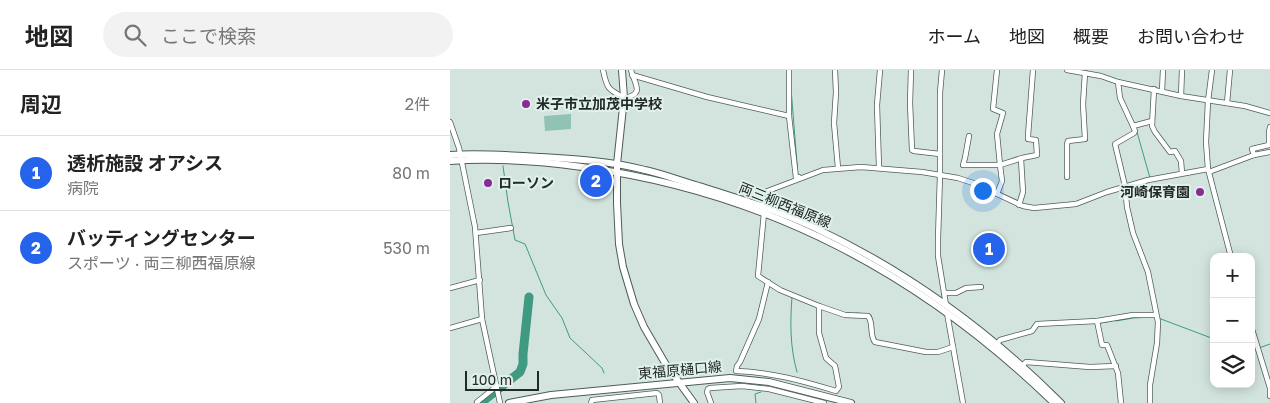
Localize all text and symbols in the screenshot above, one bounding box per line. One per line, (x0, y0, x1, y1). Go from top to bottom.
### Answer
search box (103, 12, 453, 57)
text: 地図 (25, 21, 73, 50)
icon: search (121, 21, 149, 49)
text: ここで検索 (161, 24, 256, 47)
text: ホーム (928, 25, 981, 47)
text: 地図 (1009, 25, 1045, 47)
text: 概要 (1073, 25, 1109, 47)
text: お問い合わせ (1137, 25, 1245, 47)
text: 周辺 (20, 91, 62, 117)
text: 2件 (405, 94, 430, 114)
place label: 米子市立加茂中学校 (536, 95, 662, 112)
marker: 米子市立加茂中学校 (520, 98, 532, 110)
text: 透析施設 オアシス (67, 151, 223, 174)
pin: 2 (580, 162, 612, 200)
text: 1 (32, 163, 40, 183)
text: 80 m (392, 163, 430, 183)
place label: ローソン (498, 174, 554, 191)
marker: ローソン (482, 177, 494, 189)
text: 病院 (67, 178, 99, 198)
street label: 両三柳西福原線 (737, 178, 834, 231)
your location (970, 178, 996, 204)
place label: 河崎保育園 (1120, 183, 1190, 200)
marker: 河崎保育園 (1194, 186, 1206, 198)
text: バッティングセンター (67, 226, 256, 249)
pin: 1 (973, 230, 1005, 268)
text: 2 (31, 238, 41, 258)
text: 530 m (383, 238, 430, 258)
text: スポーツ · 両三柳西福原線 (67, 253, 255, 273)
map controls (1210, 253, 1255, 388)
button: + (1210, 253, 1255, 298)
button: − (1210, 298, 1255, 343)
button: layers (1210, 343, 1255, 388)
street label: 東福原樋口線 (637, 357, 723, 382)
scale bar (465, 368, 539, 391)
text: 100 m (472, 371, 512, 388)

